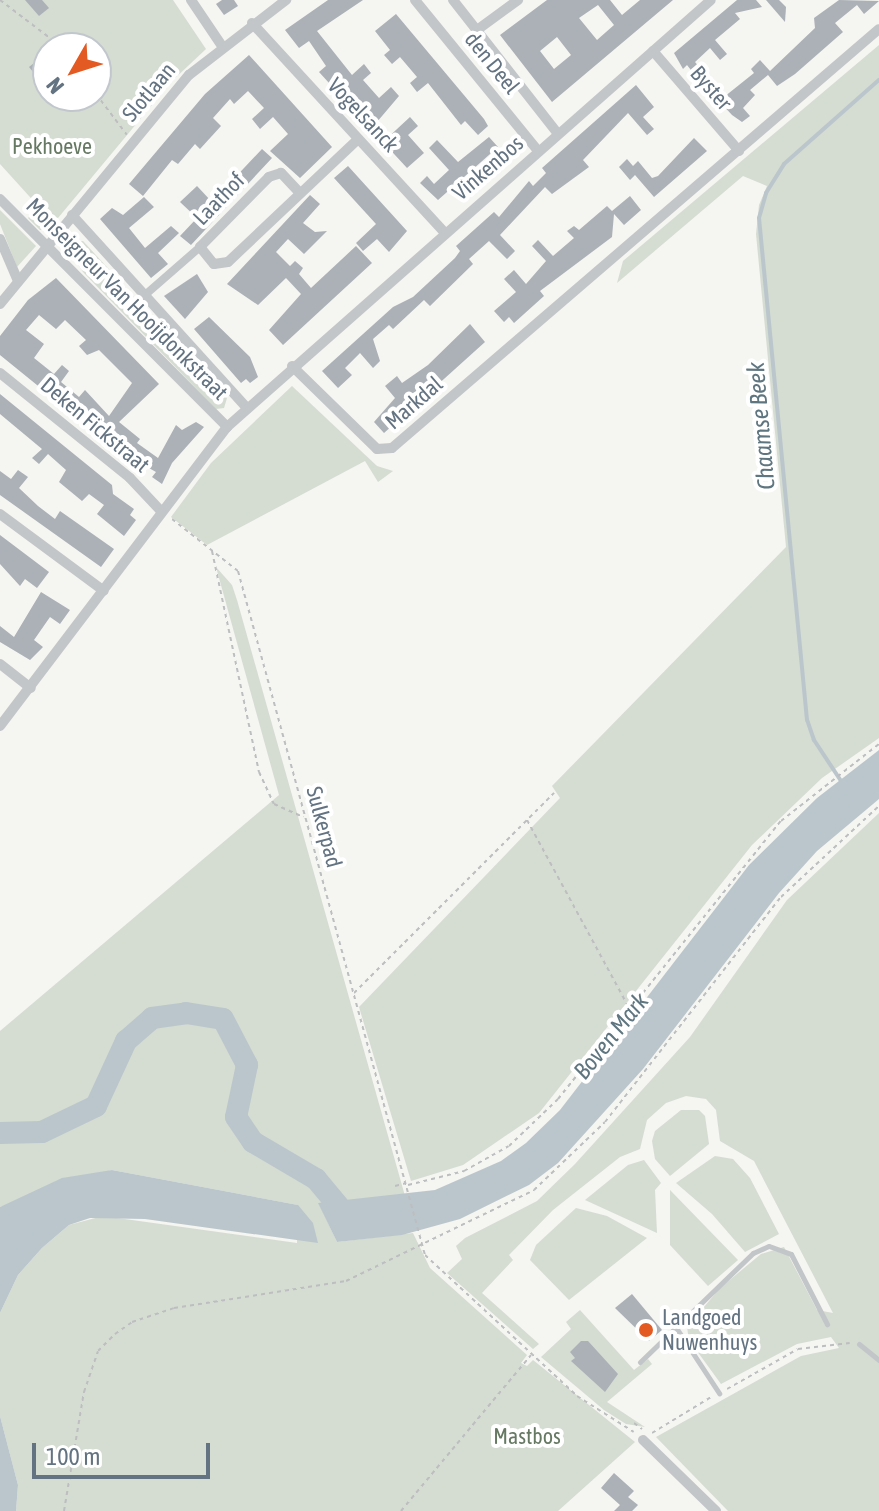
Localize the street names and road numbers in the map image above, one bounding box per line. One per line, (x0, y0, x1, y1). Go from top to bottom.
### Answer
street label: den Deel (459, 27, 525, 99)
street label: Slotlaan (117, 57, 181, 127)
street label: Byster (685, 61, 737, 115)
street label: Vogelsanck (322, 72, 404, 158)
street label: Vinkenbos (447, 130, 529, 206)
street label: Laathof (188, 167, 250, 231)
street label: Monseigneur Van Hooijdonkstraat (21, 193, 233, 405)
street label: Markdal (380, 371, 448, 435)
street label: Deken Fickstraat (35, 372, 155, 478)
street label: Sulkerpad (301, 784, 347, 870)

